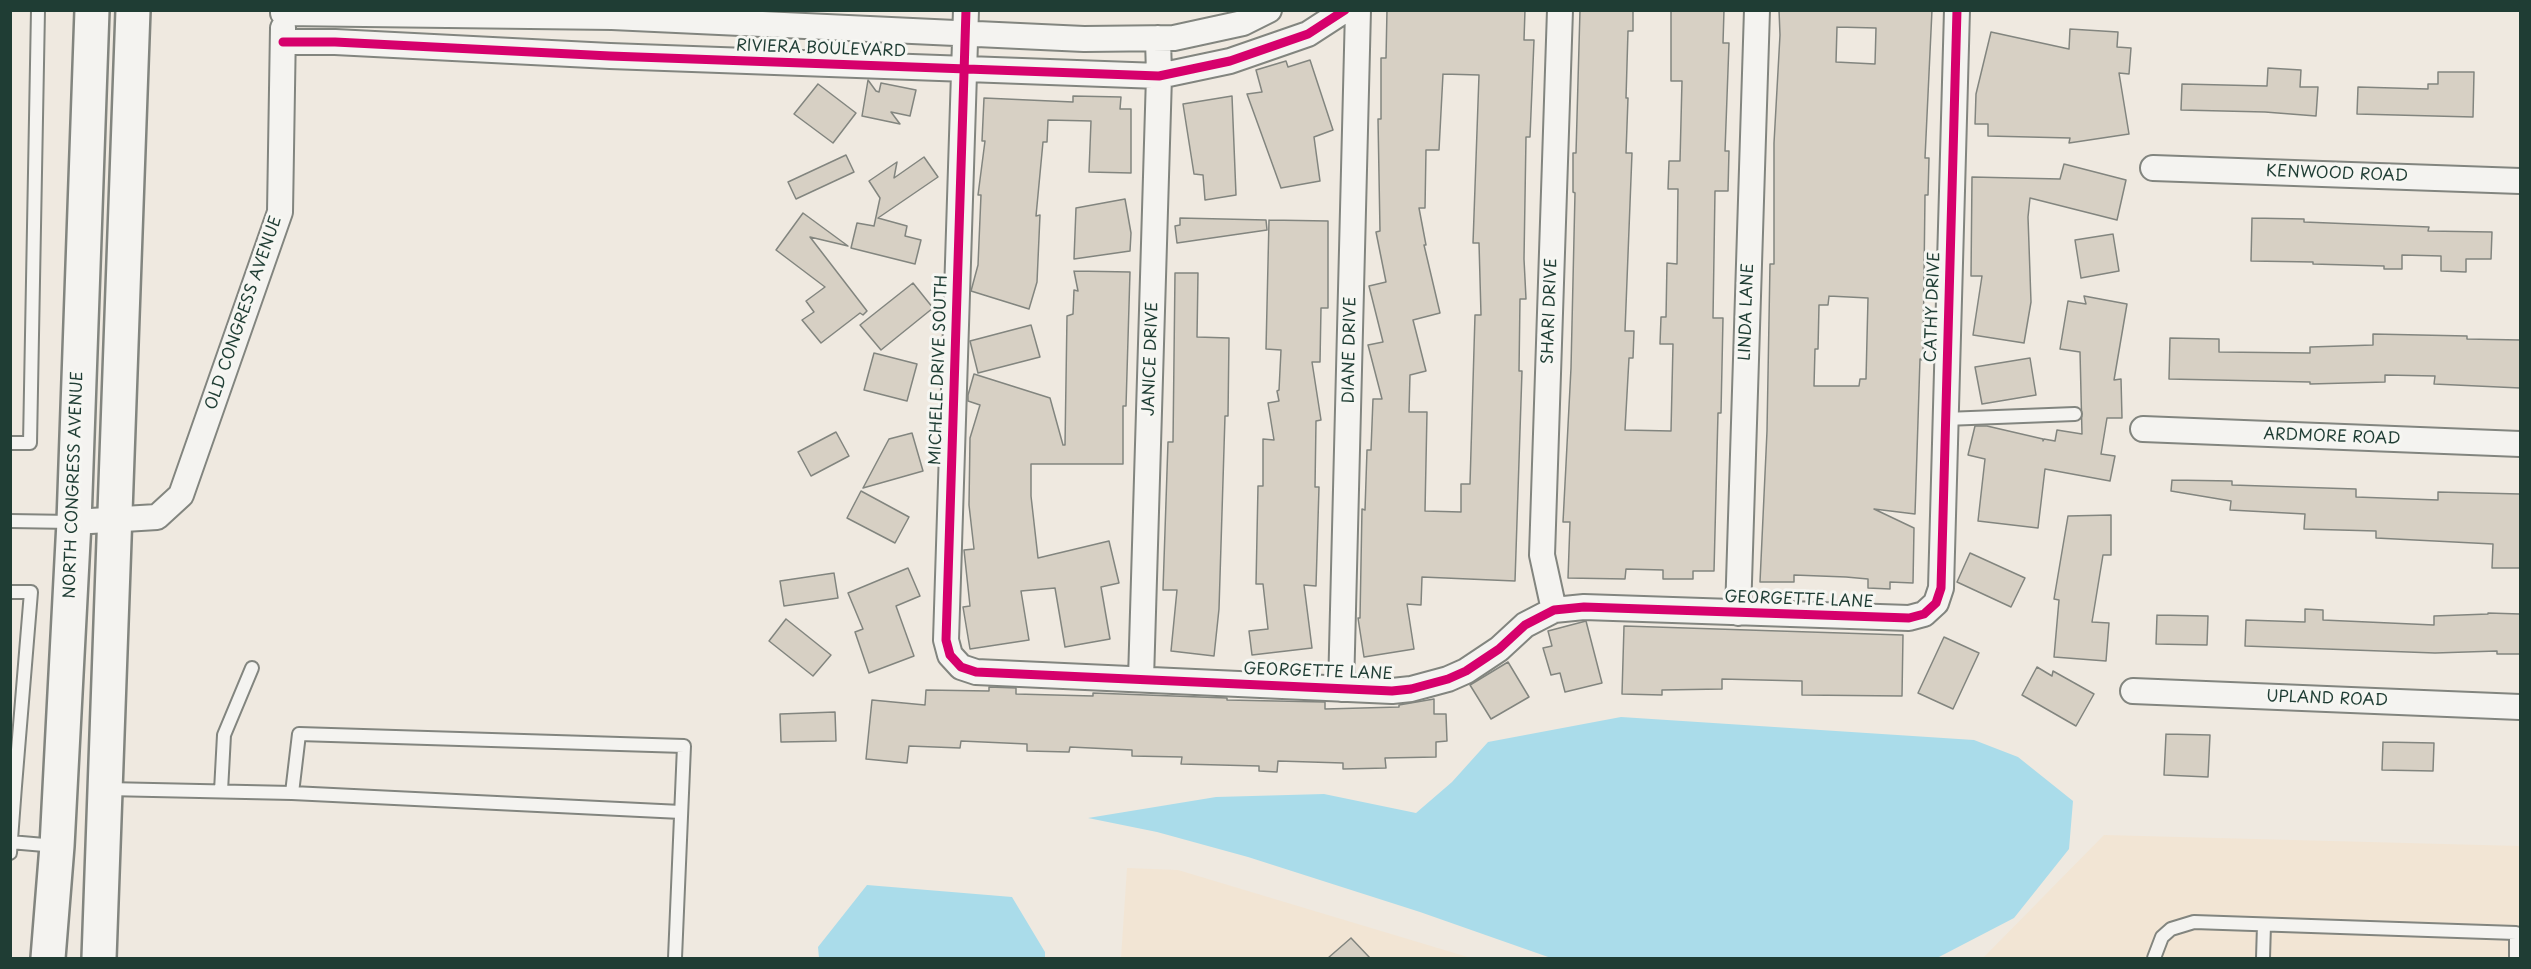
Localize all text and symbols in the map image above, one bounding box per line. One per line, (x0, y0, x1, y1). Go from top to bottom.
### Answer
street label: RIVIERA BOULEVARD (736, 36, 906, 62)
street label: KENWOOD ROAD (2266, 162, 2408, 186)
street label: OLD CONGRESS AVENUE (202, 214, 286, 412)
street label: CATHY DRIVE (1921, 251, 1945, 363)
street label: SHARI DRIVE (1539, 258, 1561, 364)
street label: LINDA LANE (1736, 263, 1758, 361)
street label: MICHELE DRIVE SOUTH (926, 275, 952, 465)
street label: DIANE DRIVE (1339, 296, 1361, 404)
street label: JANICE DRIVE (1139, 301, 1163, 417)
street label: NORTH CONGRESS AVENUE (60, 371, 88, 599)
street label: ARDMORE ROAD (2263, 425, 2401, 449)
street label: GEORGETTE LANE (1724, 588, 1874, 612)
street label: GEORGETTE LANE (1243, 660, 1393, 684)
street label: UPLAND ROAD (2266, 687, 2388, 711)

